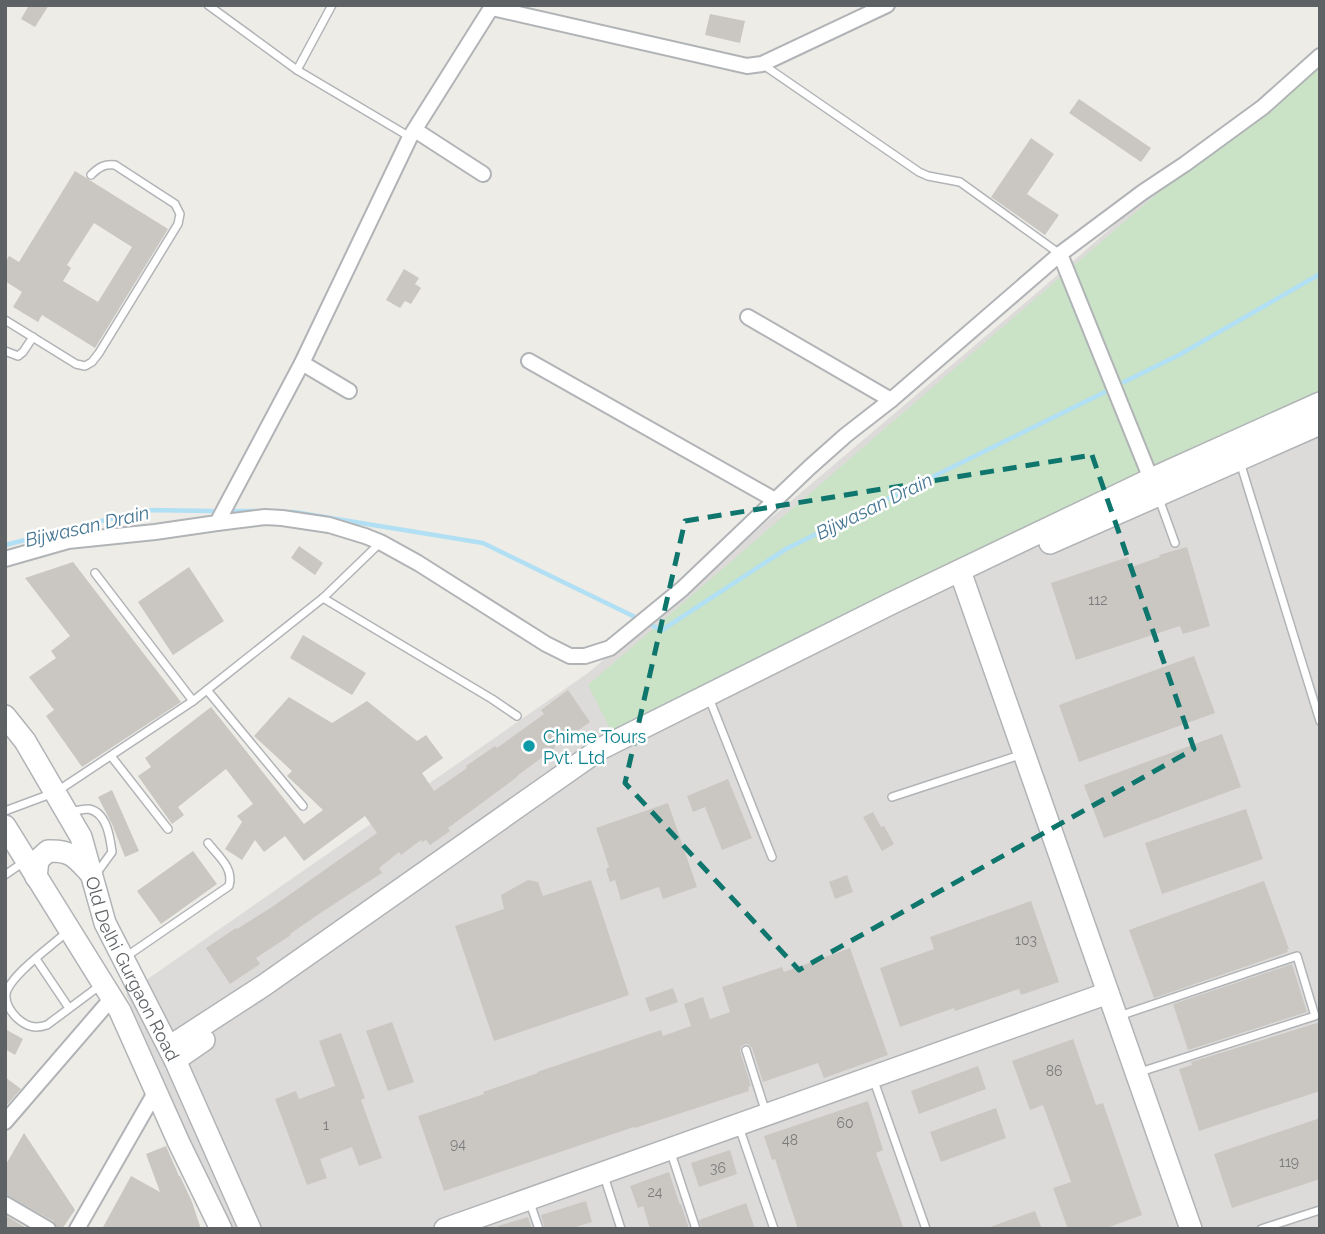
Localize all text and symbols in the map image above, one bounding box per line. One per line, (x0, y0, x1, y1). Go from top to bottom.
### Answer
water label: Bijwasan Drain (812, 468, 936, 544)
water label: Bijwasan Drain (23, 501, 151, 551)
house number: 112 (1088, 592, 1108, 608)
place label: Chime Tours Pvt. Ltd (543, 726, 647, 768)
marker: Chime Tours Pvt. Ltd (521, 738, 537, 754)
street label: Old Delhi Gurgaon Road (82, 874, 184, 1064)
house number: 103 (1015, 932, 1037, 948)
house number: 86 (1046, 1063, 1062, 1079)
house number: 60 (836, 1115, 854, 1131)
house number: 1 (323, 1117, 329, 1133)
house number: 48 (782, 1132, 798, 1148)
house number: 94 (450, 1136, 466, 1152)
house number: 119 (1279, 1154, 1299, 1170)
house number: 36 (710, 1160, 726, 1176)
house number: 24 (648, 1184, 663, 1200)

